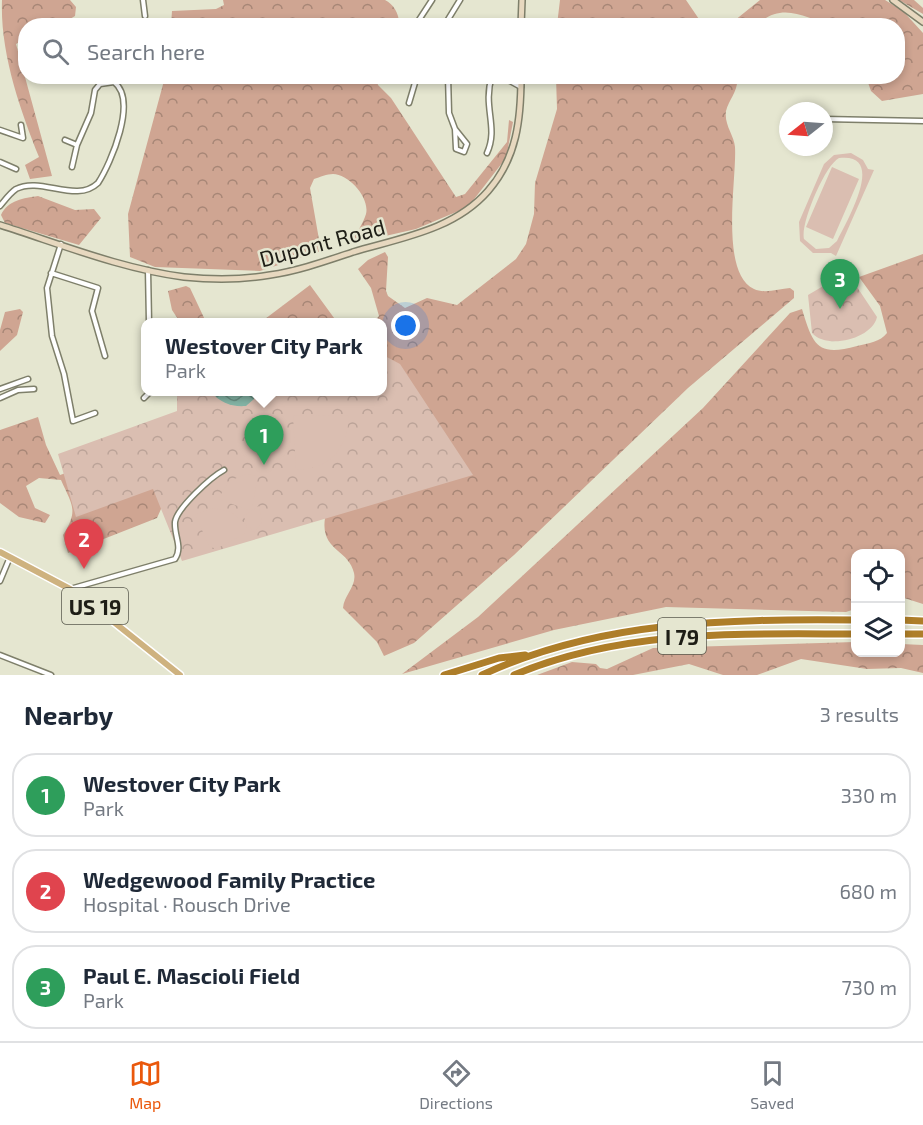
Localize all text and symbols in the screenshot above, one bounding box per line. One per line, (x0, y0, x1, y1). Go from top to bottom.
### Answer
search box (18, 18, 905, 84)
icon: search (39, 35, 72, 68)
text: Search here (87, 38, 205, 64)
north arrow (779, 102, 833, 156)
street label: Dupont Road (256, 213, 388, 271)
pin: 3 (820, 260, 860, 309)
your location (391, 311, 420, 340)
popup (141, 318, 387, 396)
text: Westover City Park (165, 332, 363, 358)
text: Park (165, 358, 206, 382)
pin: 1 (244, 416, 284, 465)
pin: 2 (64, 520, 104, 569)
map controls (851, 549, 905, 657)
button: locate (851, 549, 905, 603)
road number: US 19 (62, 588, 128, 624)
button: layers (851, 603, 905, 657)
road number: I 79 (658, 618, 706, 654)
text: Nearby (24, 699, 113, 730)
text: 3 results (820, 702, 899, 726)
text: Westover City Park (83, 770, 281, 796)
text: 1 (41, 783, 50, 807)
text: 330 m (841, 783, 897, 807)
text: Park (83, 796, 124, 820)
text: Wedgewood Family Practice (83, 866, 376, 892)
text: 2 (40, 879, 51, 903)
text: 680 m (839, 879, 897, 903)
text: Hospital · Rousch Drive (83, 892, 291, 916)
text: Paul E. Mascioli Field (83, 962, 300, 988)
text: 3 (40, 975, 51, 999)
text: 730 m (842, 975, 897, 999)
text: Park (83, 988, 124, 1012)
tab: Map (129, 1057, 162, 1112)
tab: Directions (419, 1057, 493, 1112)
tab: Saved (750, 1057, 794, 1112)

